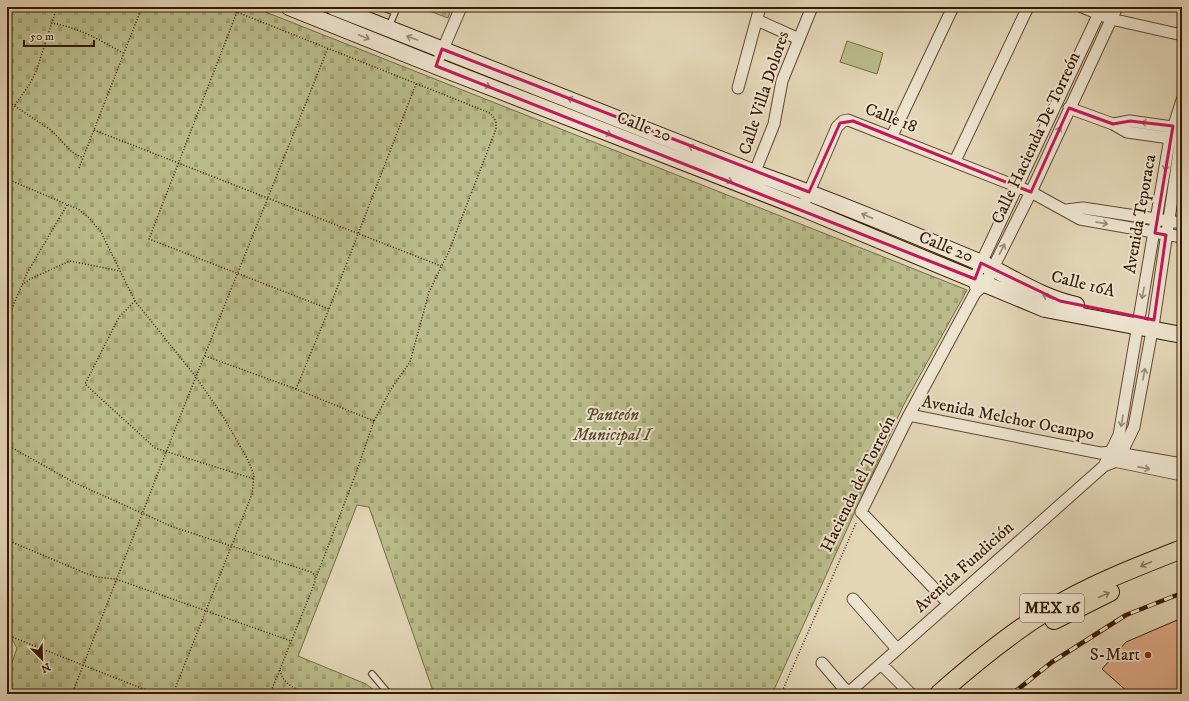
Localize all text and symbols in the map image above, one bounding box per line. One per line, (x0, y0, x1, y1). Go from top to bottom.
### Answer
scale bar (24, 22, 94, 48)
street label: Calle Villa Dolores (734, 28, 794, 158)
text: 50 m (30, 29, 54, 44)
one-way arrow (358, 34, 370, 42)
one-way arrow (407, 34, 419, 42)
street label: Calle Hacienda De Torreón (986, 48, 1086, 228)
one-way arrow (478, 82, 490, 90)
one-way arrow (567, 96, 579, 104)
street label: Calle 18 (862, 98, 920, 138)
street label: Calle 20 (614, 107, 674, 147)
one-way arrow (1141, 119, 1154, 127)
one-way arrow (1055, 126, 1062, 138)
one-way arrow (599, 129, 611, 137)
one-way arrow (688, 144, 700, 152)
street label: Avenida Teporaca (1119, 152, 1161, 275)
one-way arrow (1161, 158, 1169, 171)
one-way arrow (721, 177, 733, 185)
one-way arrow (861, 211, 873, 219)
one-way arrow (1095, 219, 1108, 227)
street label: Calle 20 (916, 226, 976, 268)
one-way arrow (999, 243, 1006, 255)
street label: Calle 16A (1049, 265, 1117, 303)
one-way arrow (1139, 286, 1147, 299)
one-way arrow (1042, 292, 1054, 300)
one-way arrow (1140, 368, 1148, 381)
street label: Avenida Melchor Ocampo (920, 390, 1096, 446)
park label: Panteón Municipal I (572, 404, 654, 446)
street label: Hacienda del Torreón (815, 412, 901, 556)
one-way arrow (1118, 414, 1126, 427)
one-way arrow (1137, 464, 1150, 472)
street label: Avenida Fundición (910, 516, 1018, 617)
one-way arrow (1140, 560, 1152, 568)
one-way arrow (1098, 591, 1110, 598)
road number: MEX 16 (1020, 594, 1084, 622)
north arrow (22, 639, 62, 679)
place label: S-Mart (1090, 644, 1141, 666)
marker: S-Mart (1143, 650, 1153, 660)
text: N (39, 659, 52, 675)

